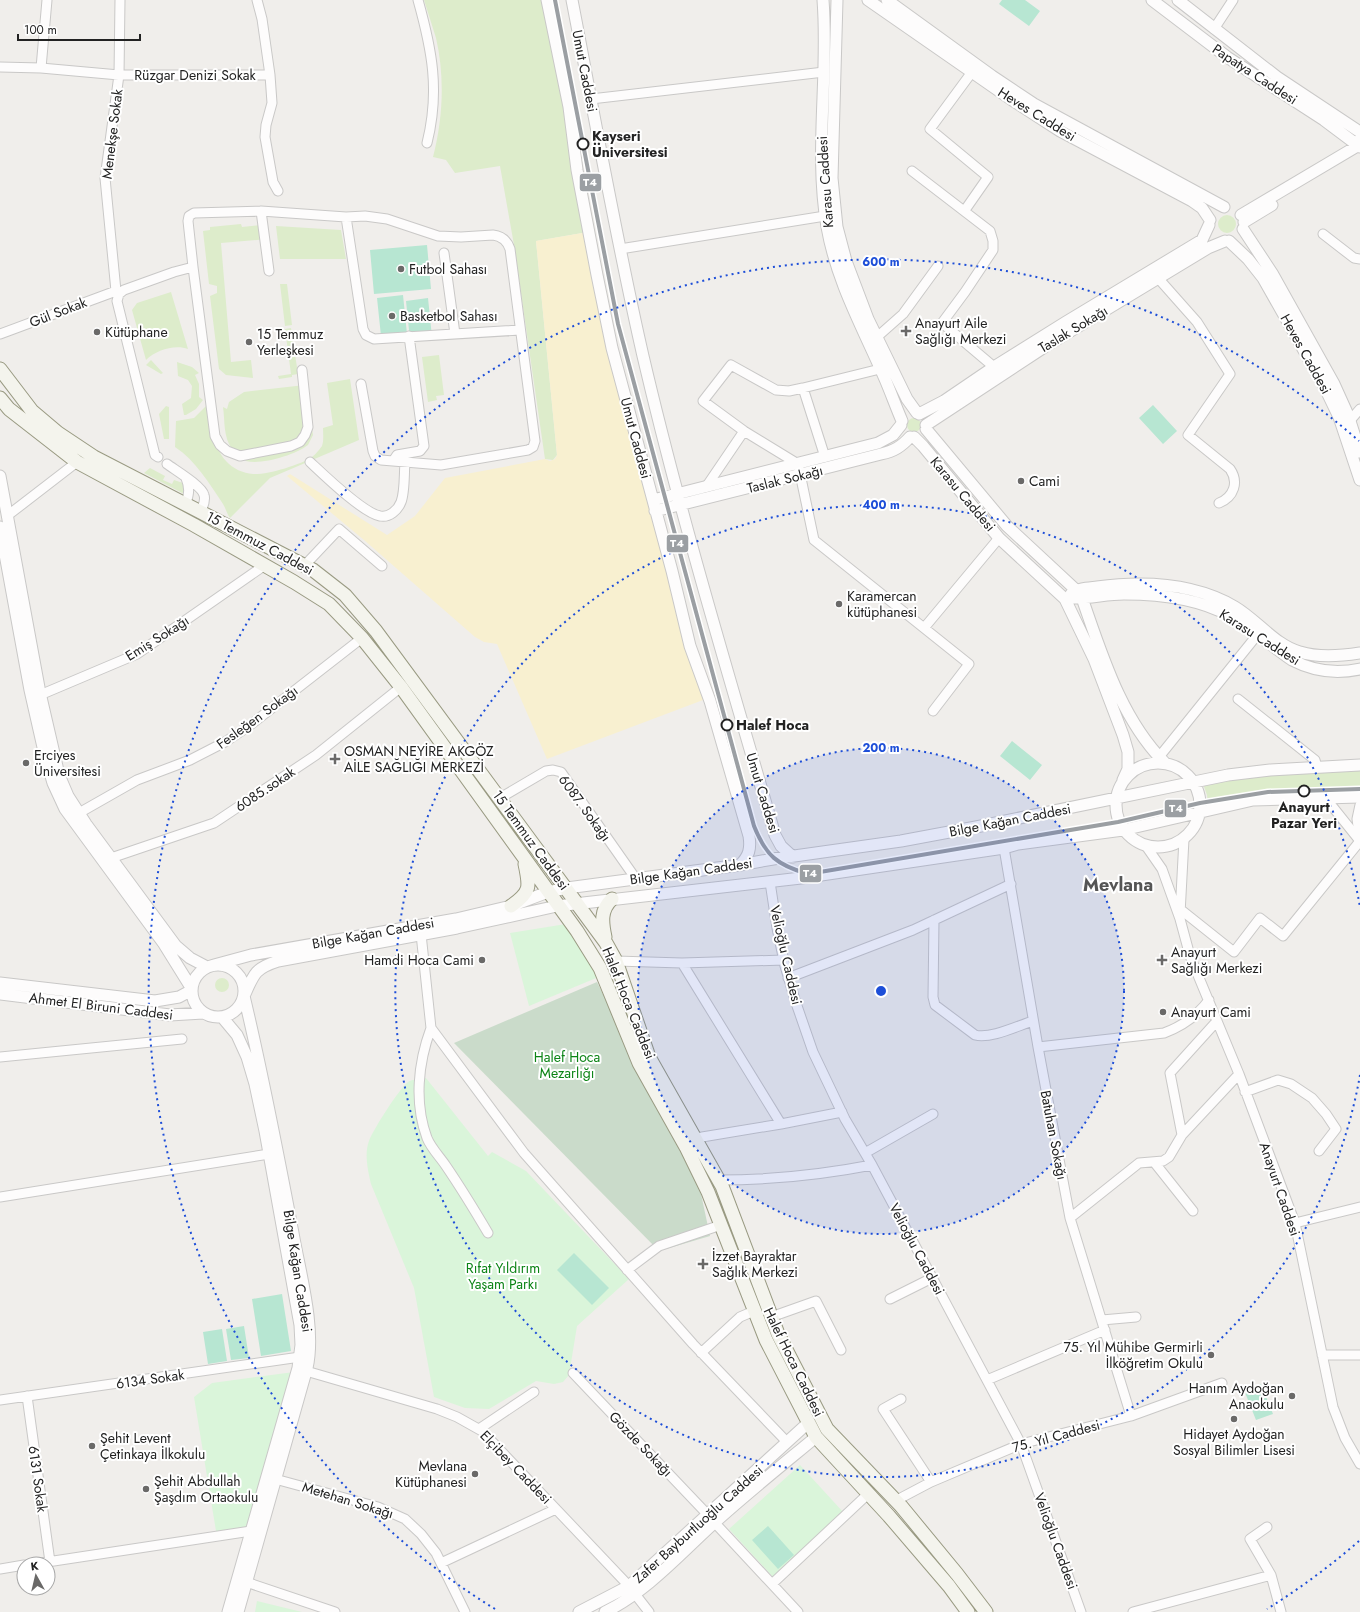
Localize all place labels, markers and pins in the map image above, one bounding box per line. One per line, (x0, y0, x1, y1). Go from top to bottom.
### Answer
place label: Kayseri Üniversitesi (592, 126, 668, 162)
marker: Kayseri Üniversitesi (576, 137, 590, 151)
place label: Futbol Sahası (409, 259, 487, 279)
marker: Futbol Sahası (396, 264, 406, 274)
place label: Basketbol Sahası (400, 306, 498, 326)
marker: Basketbol Sahası (387, 311, 397, 321)
place label: Anayurt Aile Sağlığı Merkezi (915, 313, 1006, 349)
place label: Kütüphane (105, 322, 168, 342)
place label: 15 Temmuz Yerleşkesi (257, 324, 324, 360)
marker: Anayurt Aile Sağlığı Merkezi (900, 325, 912, 337)
marker: Kütüphane (92, 327, 102, 337)
marker: 15 Temmuz Yerleşkesi (244, 337, 254, 347)
place label: Cami (1029, 471, 1060, 491)
marker: Cami (1016, 476, 1026, 486)
place label: Karamercan kütüphanesi (847, 586, 917, 622)
marker: Karamercan kütüphanesi (834, 599, 844, 609)
place label: Halef Hoca (736, 715, 809, 735)
marker: Halef Hoca (720, 718, 734, 732)
place label: OSMAN NEYİRE AKGÖZ AİLE SAĞLIĞI MERKEZİ (344, 741, 494, 777)
place label: Erciyes Üniversitesi (34, 745, 101, 781)
marker: OSMAN NEYİRE AKGÖZ AİLE SAĞLIĞI MERKEZİ (329, 753, 341, 765)
marker: Erciyes Üniversitesi (21, 758, 31, 768)
marker: Anayurt Pazar Yeri (1297, 784, 1311, 798)
place label: Anayurt Pazar Yeri (1271, 797, 1337, 833)
place label: Anayurt Sağlığı Merkezi (1171, 942, 1262, 978)
place label: Hamdi Hoca Cami (364, 950, 474, 970)
marker: Anayurt Sağlığı Merkezi (1156, 954, 1168, 966)
marker: Hamdi Hoca Cami (477, 955, 487, 965)
centre of rings (874, 984, 888, 998)
place label: Anayurt Cami (1171, 1002, 1251, 1022)
marker: Anayurt Cami (1158, 1007, 1168, 1017)
place label: İzzet Bayraktar Sağlık Merkezi (712, 1246, 798, 1282)
marker: İzzet Bayraktar Sağlık Merkezi (697, 1258, 709, 1270)
place label: 75. Yıl Mühibe Germirli İlköğretim Okulu (1063, 1337, 1203, 1373)
marker: 75. Yıl Mühibe Germirli İlköğretim Okulu (1206, 1350, 1216, 1360)
place label: Hanım Aydoğan Anaokulu (1189, 1378, 1284, 1414)
marker: Hanım Aydoğan Anaokulu (1287, 1391, 1297, 1401)
marker: Hidayet Aydoğan Sosyal Bilimler Lisesi (1229, 1414, 1239, 1424)
place label: Hidayet Aydoğan Sosyal Bilimler Lisesi (1173, 1424, 1295, 1460)
place label: Şehit Levent Çetinkaya İlkokulu (100, 1428, 205, 1464)
marker: Şehit Levent Çetinkaya İlkokulu (87, 1441, 97, 1451)
place label: Mevlana Kütüphanesi (395, 1456, 467, 1492)
marker: Mevlana Kütüphanesi (470, 1469, 480, 1479)
place label: Şehit Abdullah Şaşdım Ortaokulu (154, 1471, 258, 1507)
marker: Şehit Abdullah Şaşdım Ortaokulu (141, 1484, 151, 1494)

